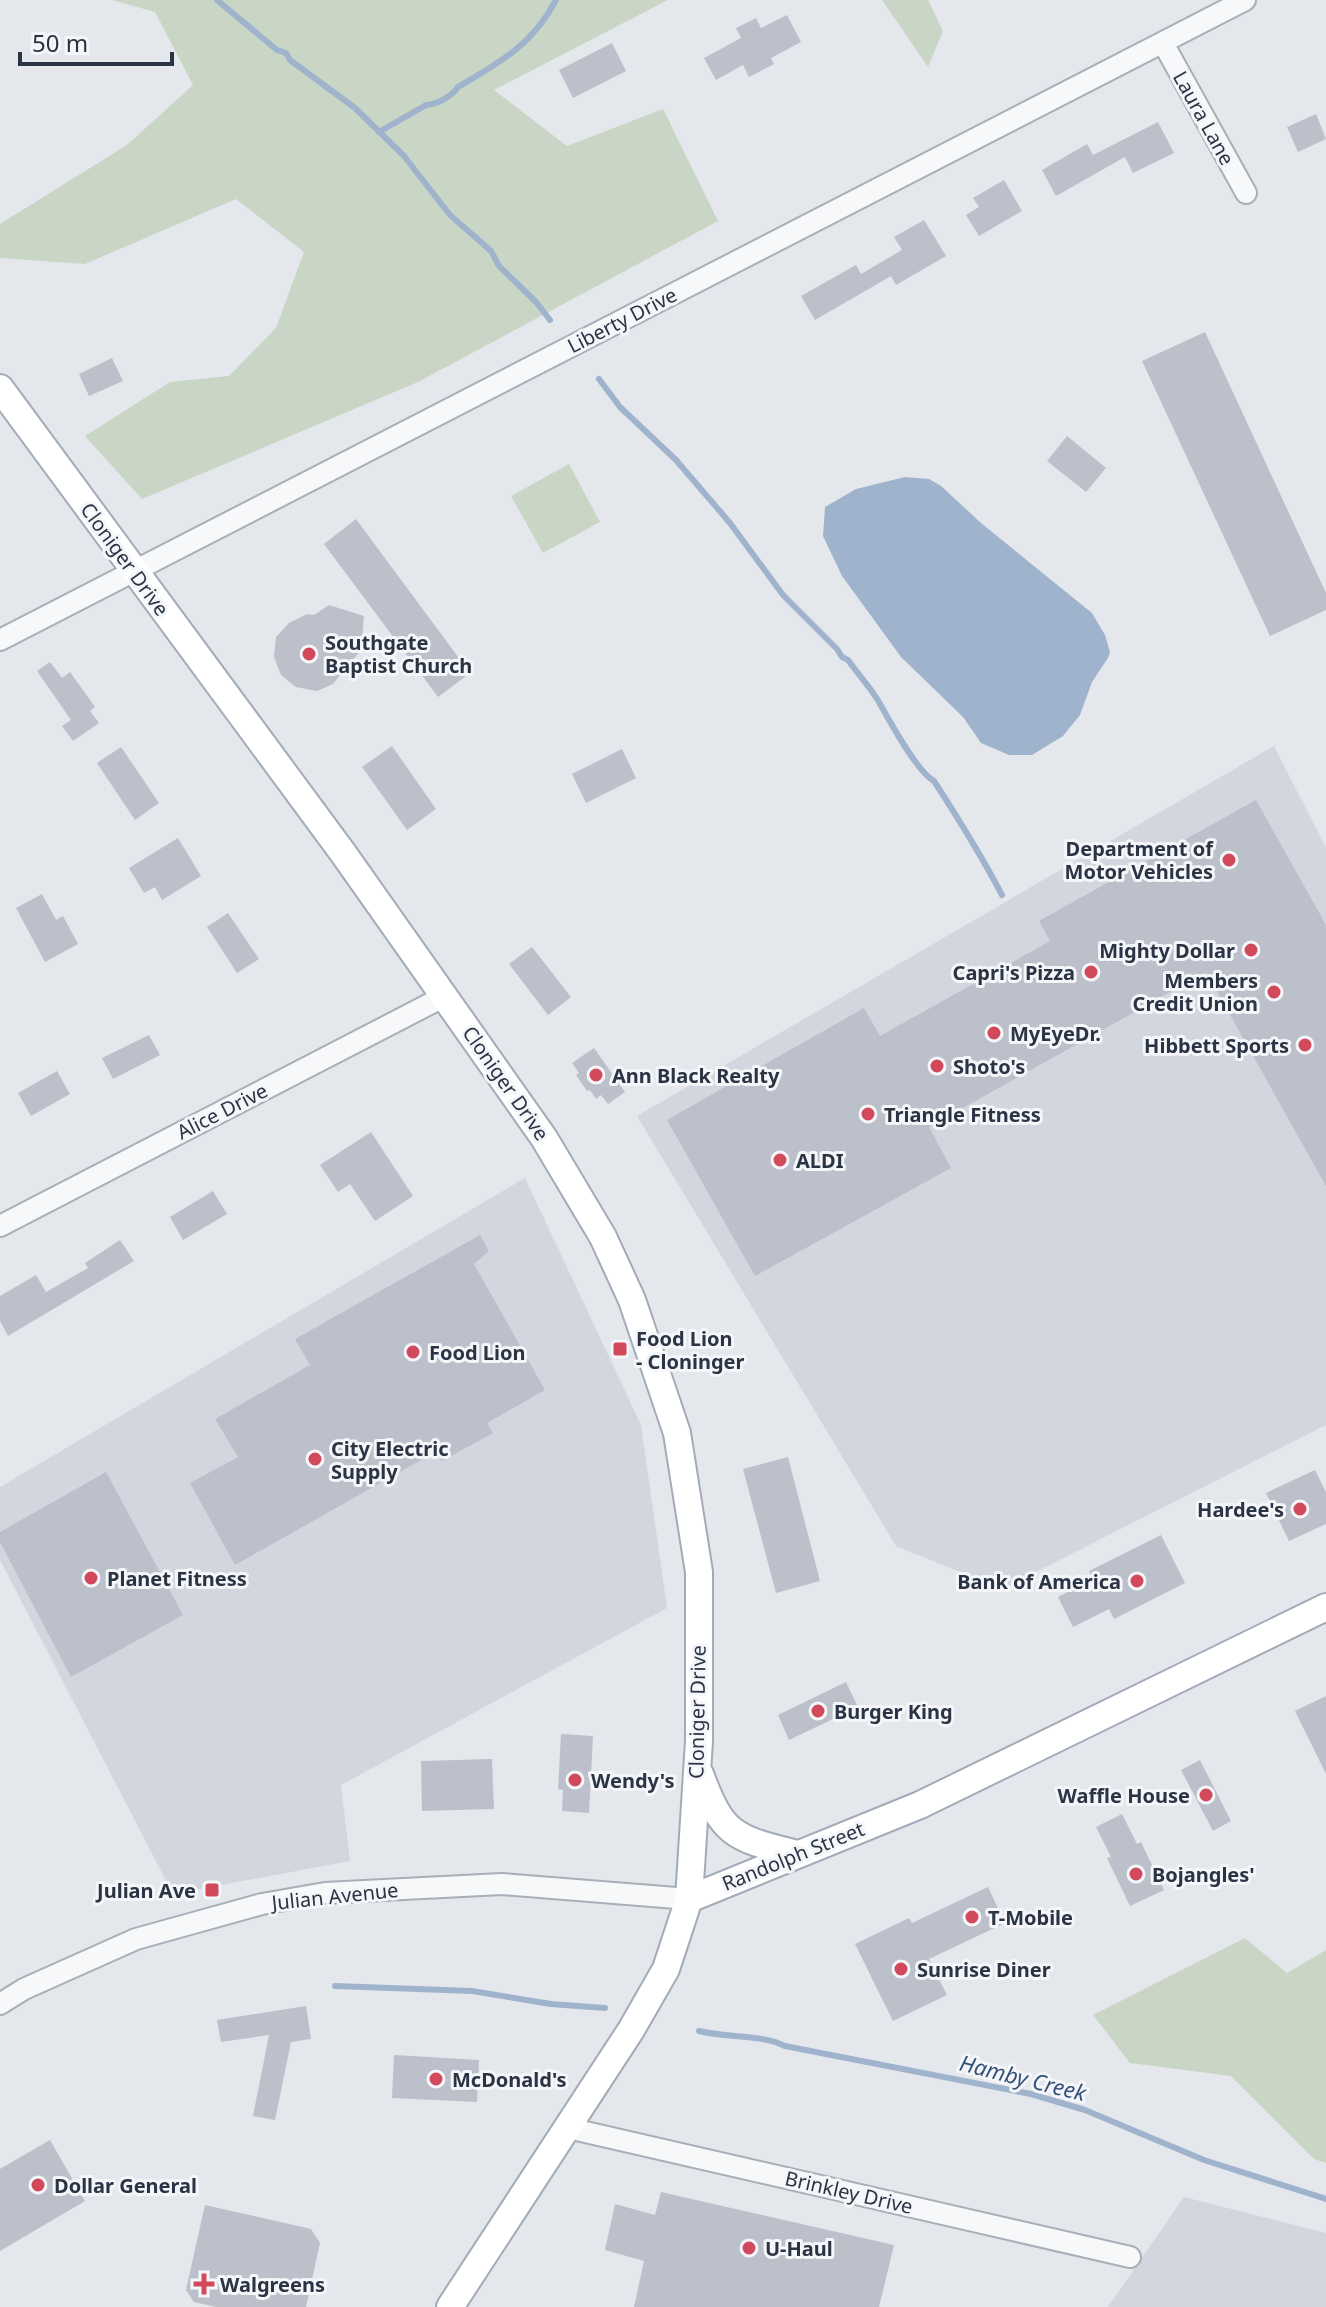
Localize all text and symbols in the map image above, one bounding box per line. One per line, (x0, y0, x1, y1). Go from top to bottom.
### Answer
scale bar (20, 16, 172, 66)
text: 50 m (32, 26, 88, 59)
street label: Laura Lane (1167, 66, 1241, 170)
street label: Liberty Drive (563, 281, 681, 359)
street label: Cloniger Drive (75, 497, 175, 621)
place label: Southgate Baptist Church (325, 629, 472, 679)
marker: Southgate Baptist Church (300, 645, 318, 663)
place label: Department of Motor Vehicles (1065, 835, 1214, 885)
marker: Department of Motor Vehicles (1220, 851, 1238, 869)
place label: Mighty Dollar (1099, 937, 1235, 964)
marker: Mighty Dollar (1242, 941, 1260, 959)
place label: Capri's Pizza (953, 959, 1075, 986)
marker: Capri's Pizza (1082, 963, 1100, 981)
place label: Members Credit Union (1133, 967, 1258, 1017)
marker: Members Credit Union (1265, 983, 1283, 1001)
street label: Cloniger Drive (457, 1020, 555, 1146)
place label: MyEyeDr. (1010, 1020, 1101, 1047)
marker: MyEyeDr. (985, 1024, 1003, 1042)
place label: Hibbett Sports (1144, 1032, 1289, 1059)
marker: Hibbett Sports (1296, 1036, 1314, 1054)
place label: Shoto's (953, 1053, 1025, 1080)
marker: Shoto's (928, 1057, 946, 1075)
place label: Ann Black Realty (612, 1062, 780, 1089)
marker: Ann Black Realty (587, 1066, 605, 1084)
street label: Alice Drive (172, 1077, 272, 1145)
place label: Triangle Fitness (884, 1101, 1041, 1128)
marker: Triangle Fitness (859, 1105, 877, 1123)
place label: ALDI (796, 1147, 844, 1174)
marker: ALDI (771, 1151, 789, 1169)
place label: Food Lion - Cloninger (636, 1325, 744, 1375)
place label: Food Lion (429, 1339, 525, 1366)
marker: Food Lion - Cloninger (611, 1340, 629, 1358)
marker: Food Lion (404, 1343, 422, 1361)
place label: City Electric Supply (331, 1435, 448, 1485)
marker: City Electric Supply (306, 1450, 324, 1468)
place label: Hardee's (1197, 1496, 1284, 1523)
marker: Hardee's (1291, 1500, 1309, 1518)
place label: Planet Fitness (107, 1565, 247, 1592)
place label: Bank of America (957, 1568, 1121, 1595)
marker: Planet Fitness (82, 1569, 100, 1587)
marker: Bank of America (1128, 1572, 1146, 1590)
street label: Cloniger Drive (682, 1645, 712, 1779)
place label: Burger King (834, 1698, 953, 1725)
marker: Burger King (809, 1702, 827, 1720)
place label: Wendy's (591, 1767, 675, 1794)
marker: Wendy's (566, 1771, 584, 1789)
place label: Waffle House (1058, 1782, 1190, 1809)
marker: Waffle House (1197, 1786, 1215, 1804)
street label: Randolph Street (718, 1815, 868, 1897)
place label: Bojangles' (1152, 1861, 1255, 1888)
marker: Bojangles' (1127, 1865, 1145, 1883)
street label: Julian Avenue (268, 1876, 400, 1916)
place label: Julian Ave (95, 1877, 196, 1904)
marker: Julian Ave (203, 1881, 221, 1899)
place label: T-Mobile (988, 1904, 1073, 1931)
marker: T-Mobile (963, 1908, 981, 1926)
place label: Sunrise Diner (917, 1956, 1051, 1983)
marker: Sunrise Diner (892, 1960, 910, 1978)
water label: Hamby Creek (957, 2047, 1090, 2107)
place label: McDonald's (452, 2066, 567, 2093)
marker: McDonald's (427, 2070, 445, 2088)
street label: Brinkley Drive (782, 2164, 916, 2220)
place label: Dollar General (54, 2172, 197, 2199)
marker: Dollar General (29, 2176, 47, 2194)
place label: U-Haul (765, 2235, 833, 2262)
marker: U-Haul (740, 2239, 758, 2257)
place label: Walgreens (220, 2271, 325, 2298)
marker: Walgreens (195, 2275, 213, 2293)

